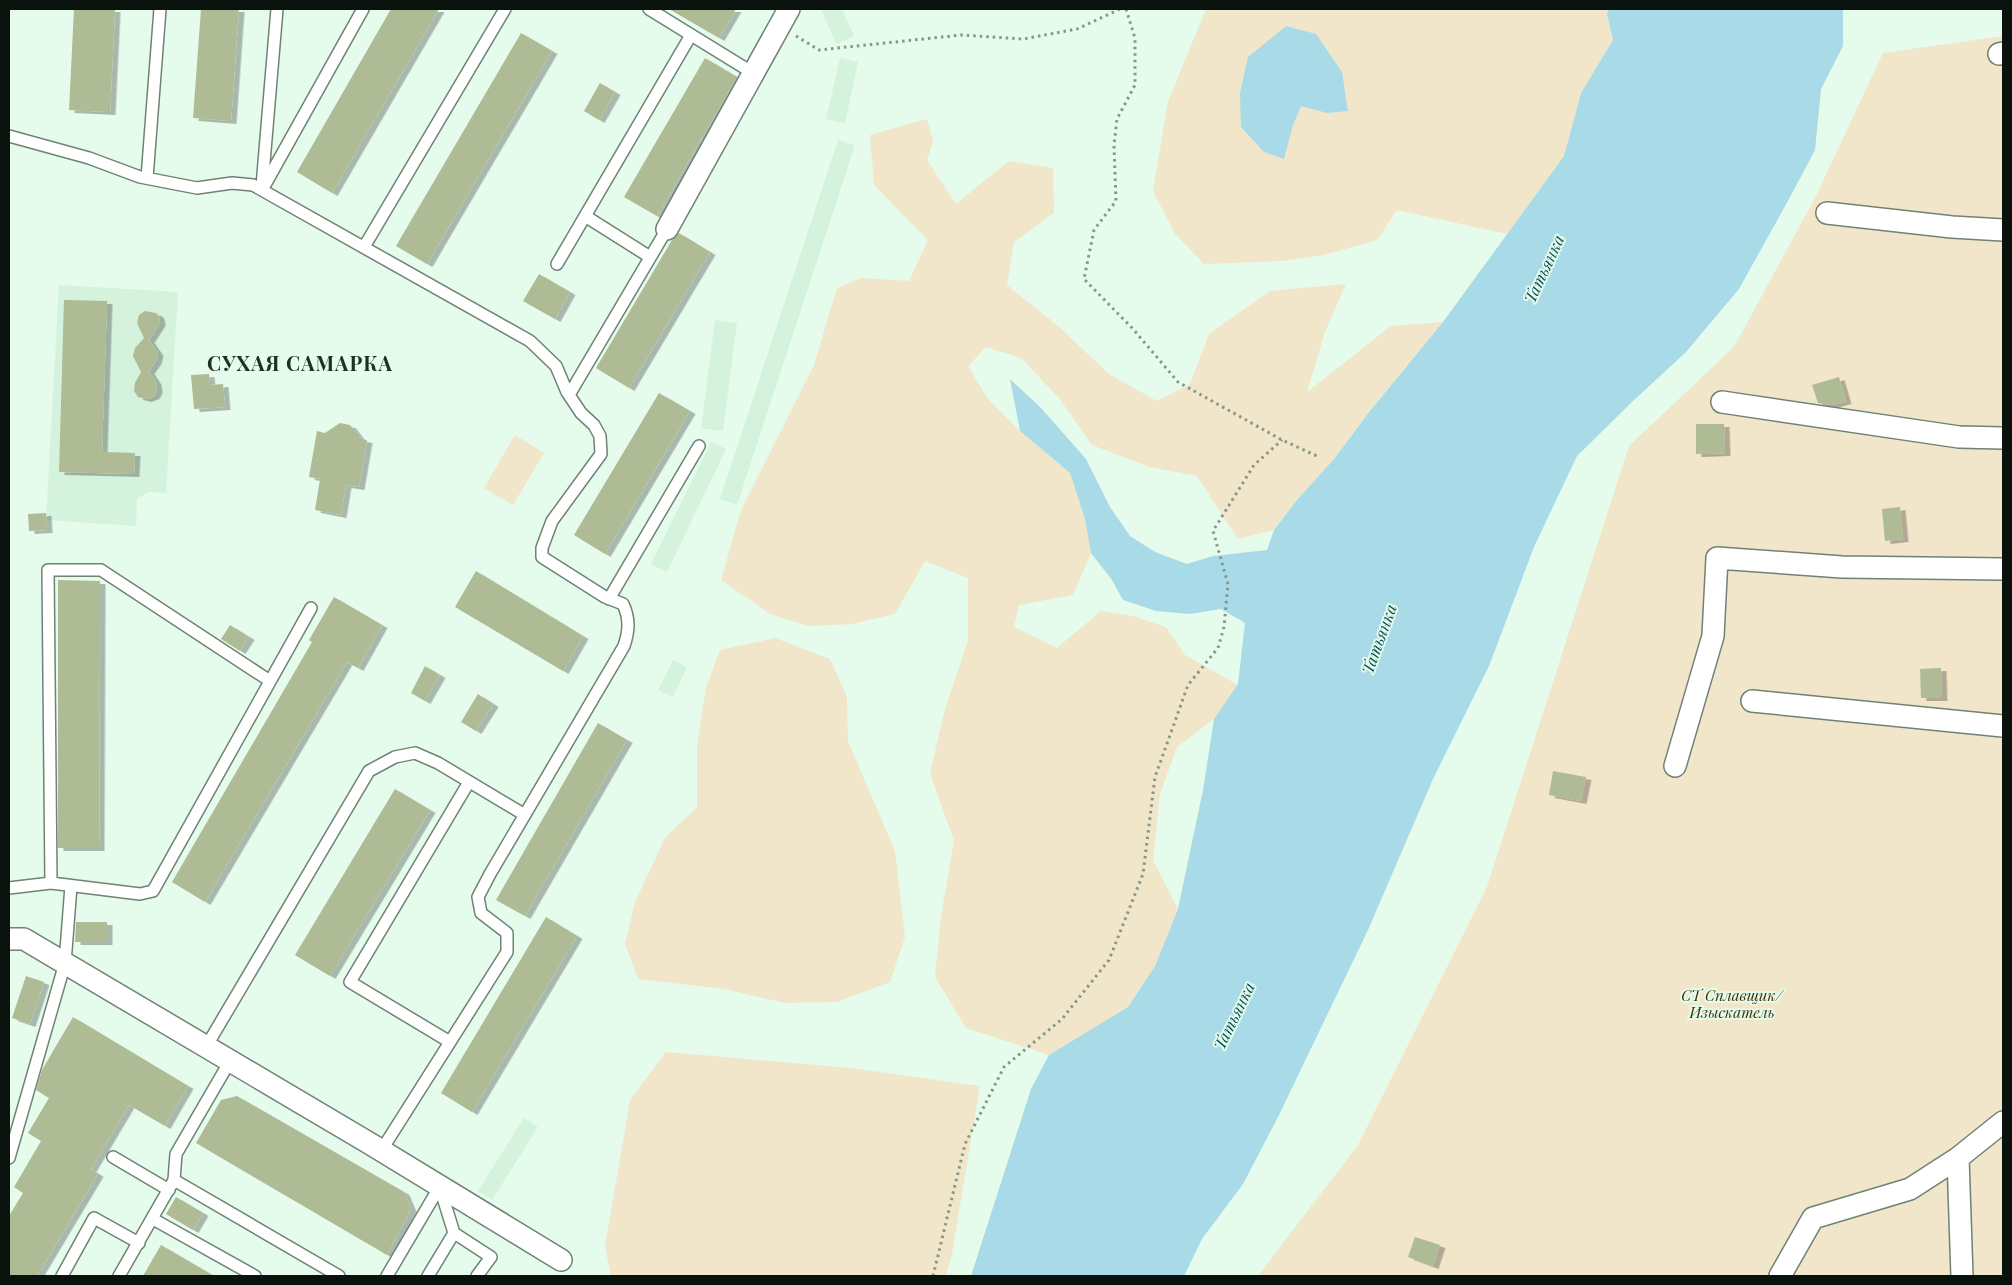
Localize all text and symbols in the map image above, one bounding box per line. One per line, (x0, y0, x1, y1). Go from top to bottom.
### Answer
water label: Татьянка (1519, 231, 1568, 306)
district label: СУХАЯ САМАРКА (207, 349, 393, 376)
water label: Татьянка (1356, 601, 1401, 677)
water label: Татьянка (1208, 978, 1259, 1053)
park label: СТ Сплавщик/ Изыскатель (1681, 985, 1785, 1022)

